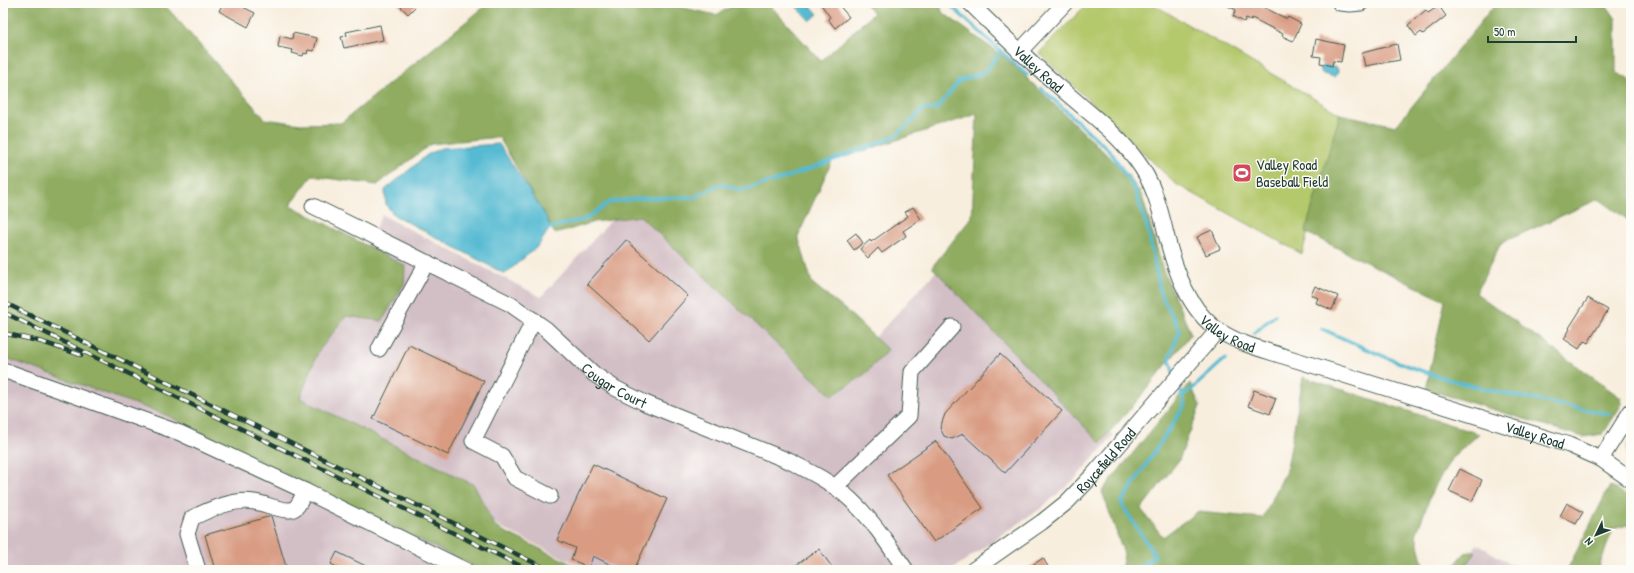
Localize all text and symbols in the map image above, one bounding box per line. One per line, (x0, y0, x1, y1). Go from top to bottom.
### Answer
scale bar (1488, 18, 1576, 44)
text: 50 m (1494, 23, 1515, 40)
street label: Valley Road (1009, 40, 1069, 97)
place label: Valley Road Baseball Field (1256, 154, 1328, 192)
sports icon: Valley Road Baseball Field (1231, 162, 1253, 184)
street label: Valley Road (1195, 309, 1258, 357)
street label: Cougar Court (577, 357, 652, 413)
street label: Valley Road (1503, 415, 1567, 454)
street label: Roycefield Road (1071, 423, 1140, 497)
north arrow (1576, 515, 1616, 555)
text: N (1581, 535, 1596, 549)

